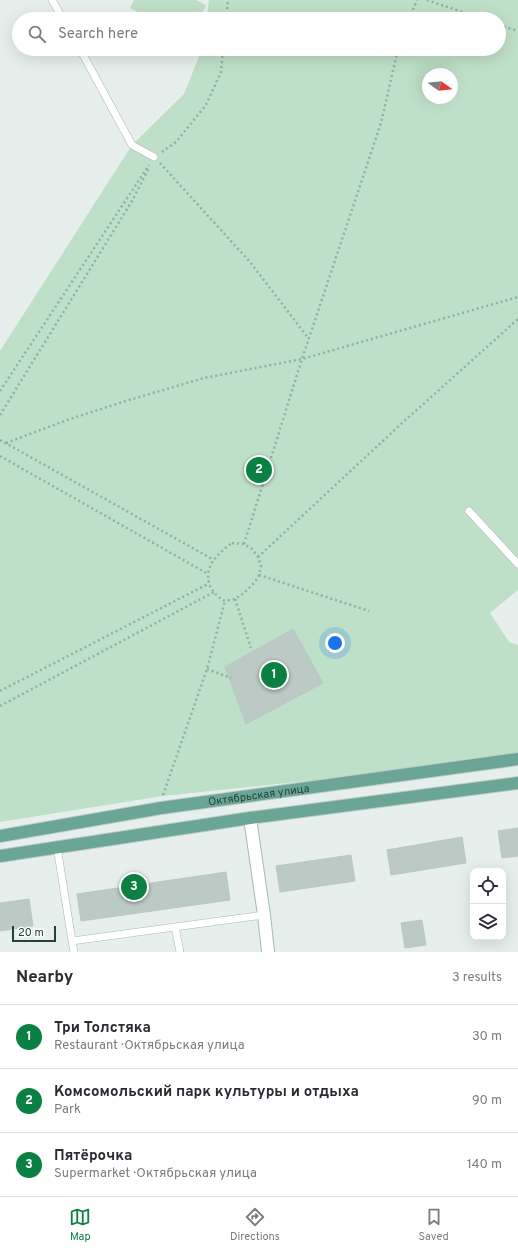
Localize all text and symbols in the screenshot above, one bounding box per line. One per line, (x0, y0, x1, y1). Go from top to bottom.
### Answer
search box (12, 12, 506, 56)
icon: search (26, 23, 48, 45)
text: Search here (58, 25, 138, 44)
north arrow (422, 68, 458, 104)
pin: 2 (246, 455, 272, 485)
your location (325, 633, 345, 653)
pin: 1 (261, 660, 287, 690)
street label: Октябрьская улица (207, 782, 310, 809)
map controls (470, 868, 506, 940)
button: locate (470, 868, 506, 904)
pin: 3 (121, 872, 147, 902)
button: layers (470, 904, 506, 940)
scale bar (12, 924, 56, 943)
text: 20 m (18, 926, 44, 940)
text: Nearby (16, 967, 73, 989)
text: 3 results (452, 970, 502, 986)
text: Три Толстяка (54, 1019, 151, 1038)
text: 1 (26, 1029, 32, 1045)
text: 30 m (472, 1029, 502, 1045)
text: Restaurant · Октябрьская улица (54, 1038, 245, 1054)
text: Комсомольский парк культуры и отдыха (54, 1083, 359, 1102)
text: 2 (25, 1093, 33, 1109)
text: 90 m (472, 1093, 502, 1109)
text: Park (54, 1102, 81, 1118)
text: Пятёрочка (54, 1147, 132, 1166)
text: 3 (25, 1157, 33, 1173)
text: 140 m (467, 1157, 502, 1173)
text: Supermarket · Октябрьская улица (54, 1166, 257, 1182)
tab: Map (69, 1206, 91, 1244)
tab: Directions (230, 1206, 280, 1244)
tab: Saved (418, 1206, 449, 1244)

